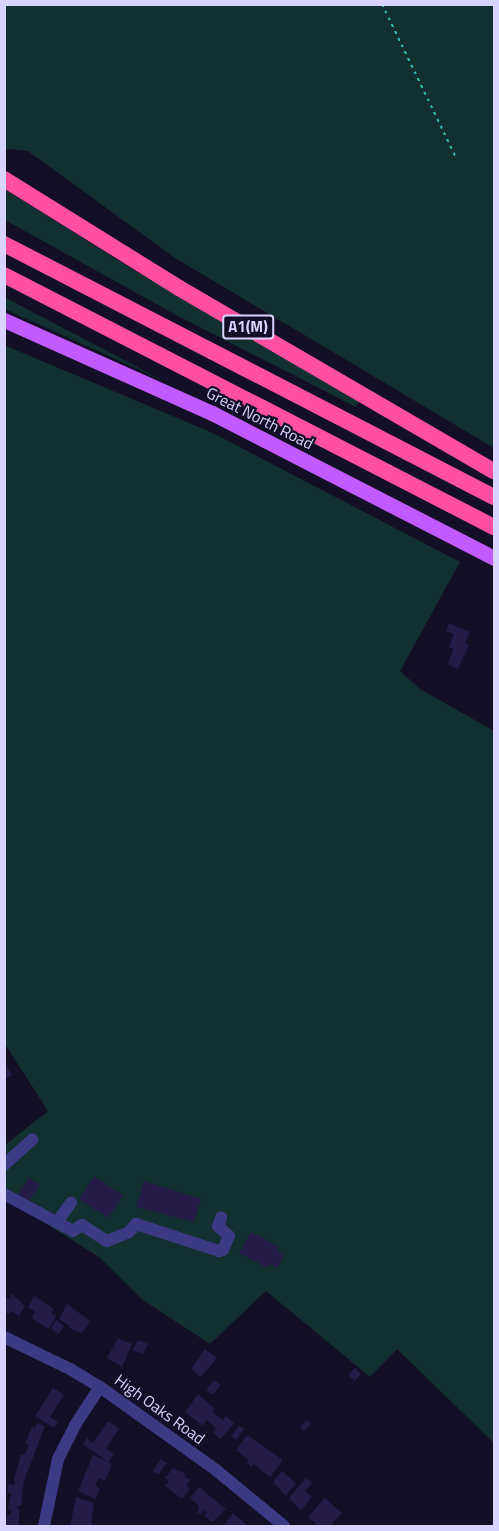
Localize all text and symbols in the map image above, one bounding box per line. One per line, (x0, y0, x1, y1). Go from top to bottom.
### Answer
road number: A1(M) (221, 315, 275, 339)
street label: Great North Road (203, 383, 317, 453)
street label: High Oaks Road (111, 1370, 209, 1448)

